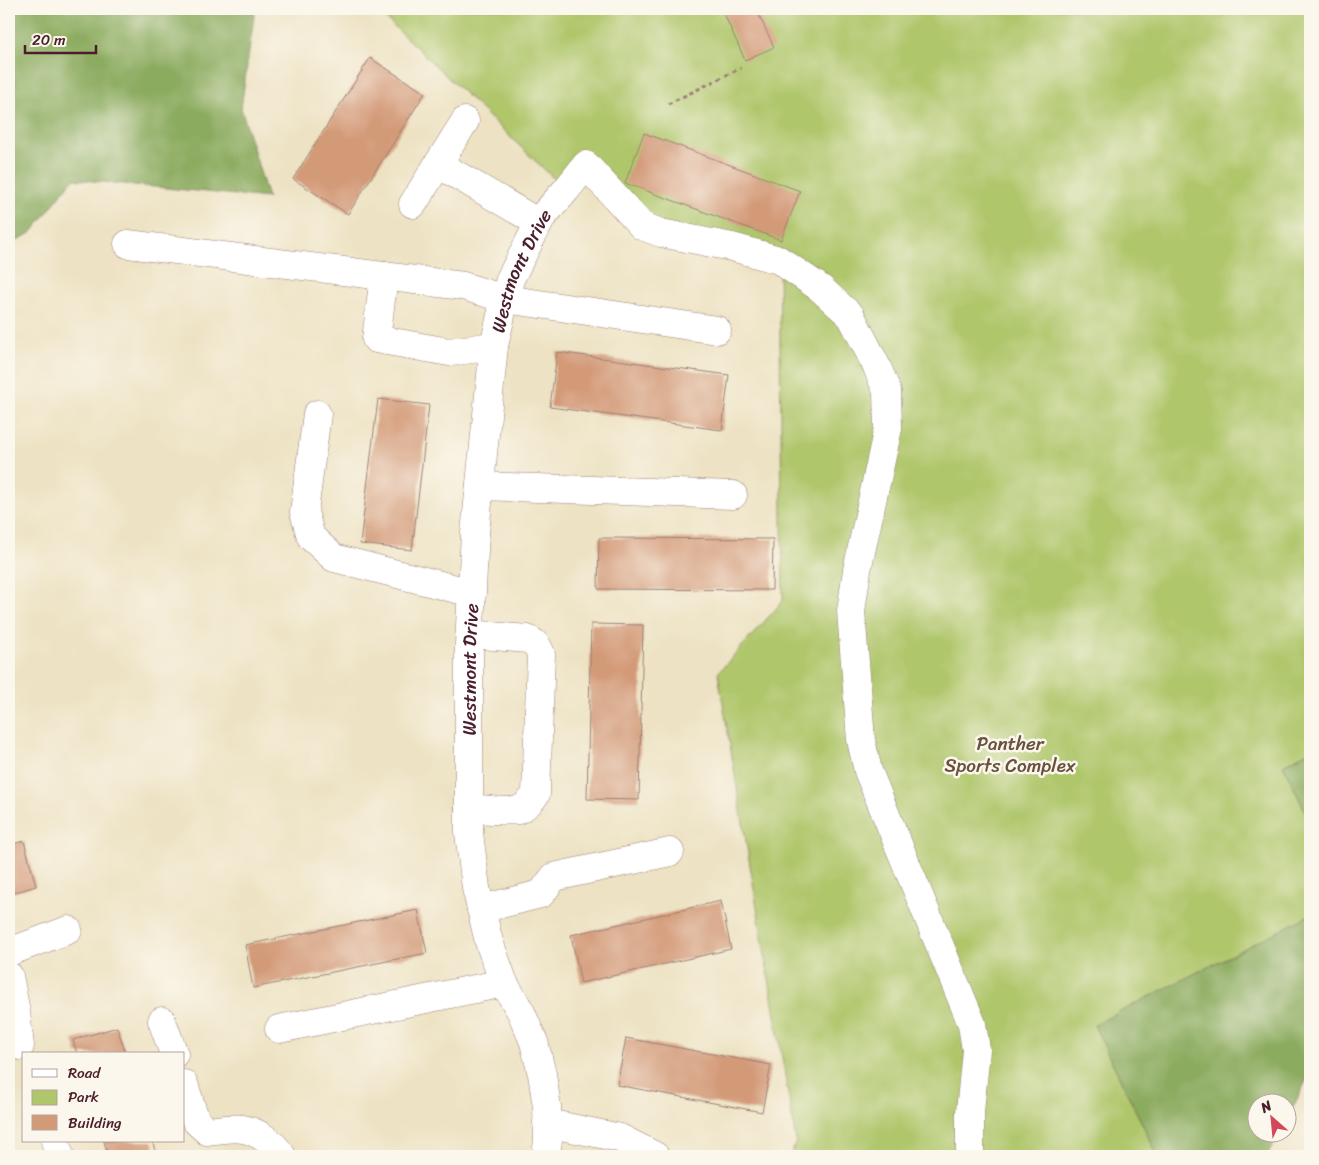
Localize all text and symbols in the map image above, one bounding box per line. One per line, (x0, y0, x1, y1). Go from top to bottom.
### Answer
scale bar (25, 22, 96, 54)
text: 20 m (32, 27, 66, 53)
street label: Westmont Drive (481, 200, 560, 336)
street label: Westmont Drive (452, 602, 488, 736)
park label: Panther Sports Complex (944, 727, 1076, 782)
legend (22, 1052, 185, 1142)
text: Road (68, 1060, 101, 1086)
text: Park (68, 1084, 99, 1110)
north arrow (1246, 1092, 1296, 1142)
text: N (1255, 1093, 1277, 1121)
text: Building (68, 1110, 122, 1136)

